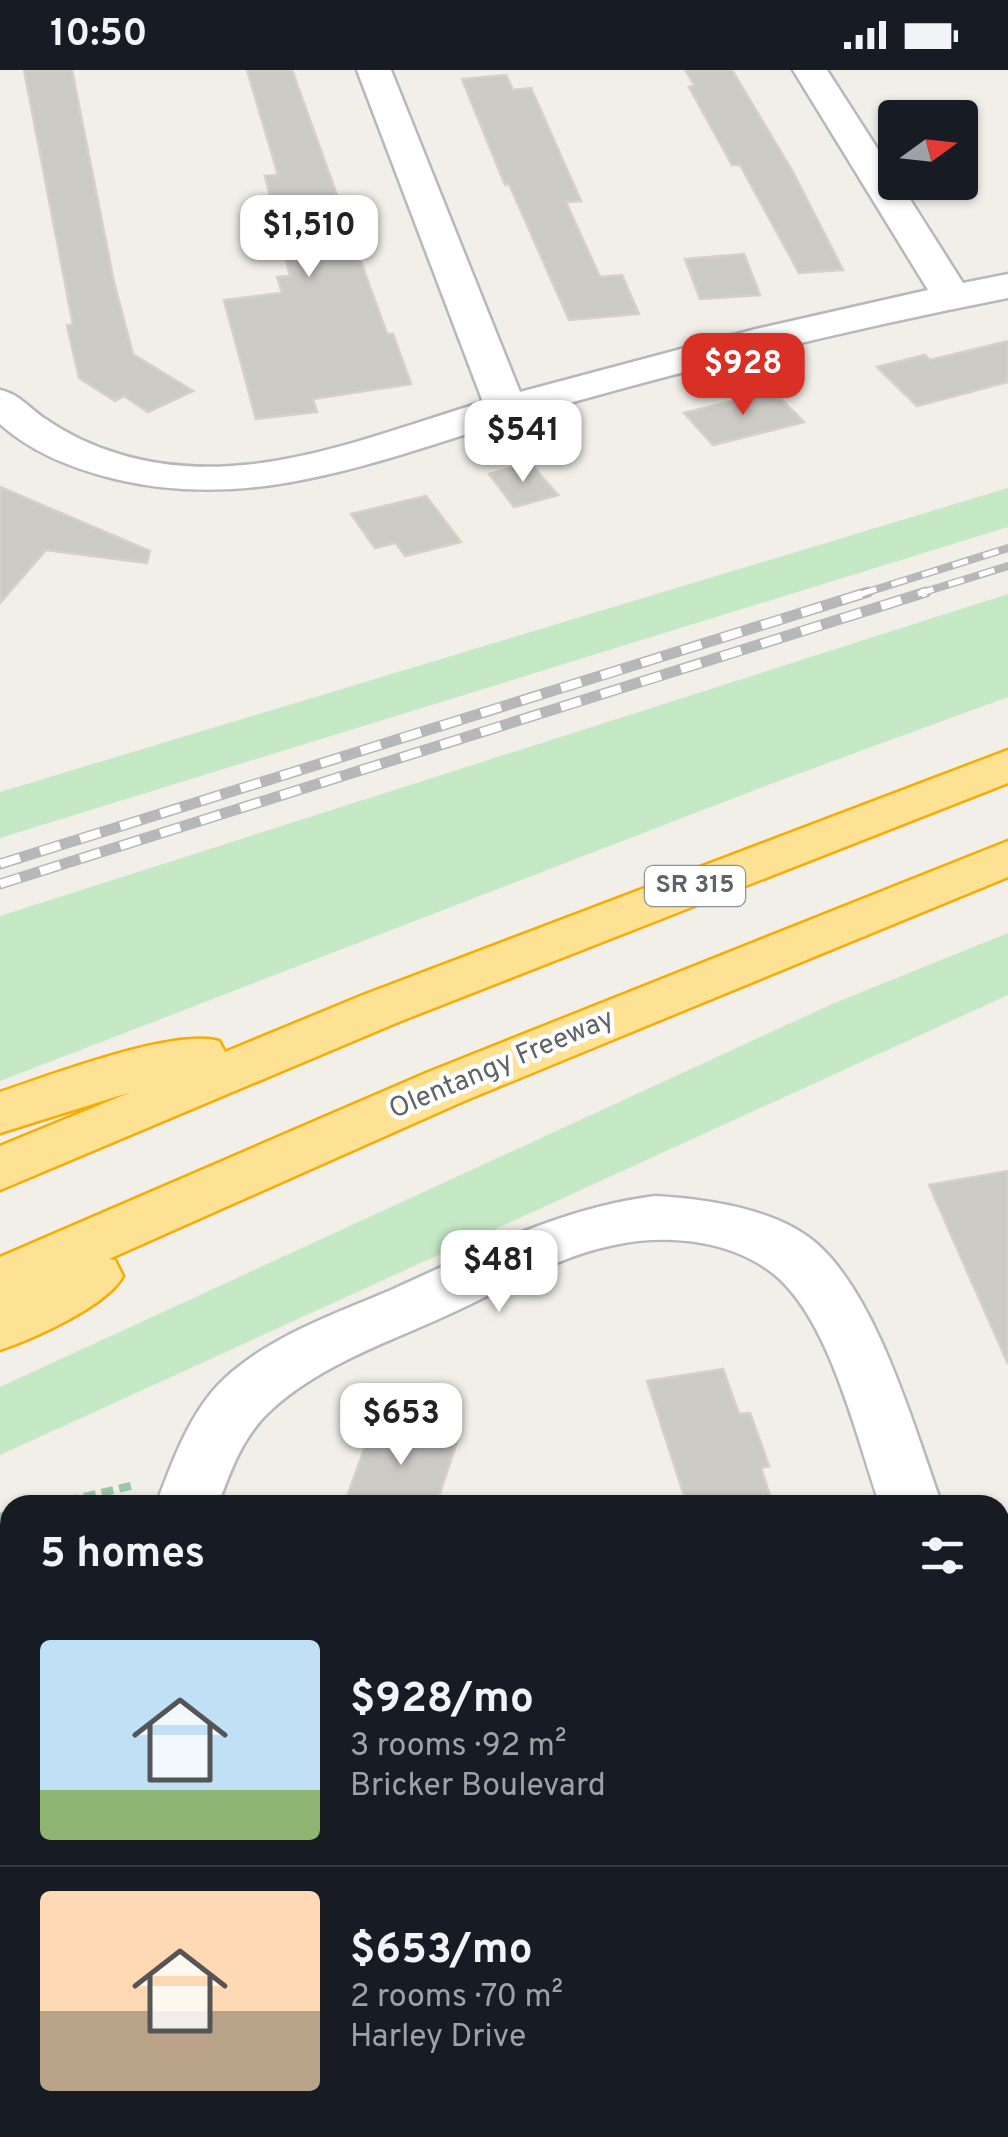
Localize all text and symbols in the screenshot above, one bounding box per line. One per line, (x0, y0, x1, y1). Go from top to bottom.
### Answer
text: 10:50 (50, 11, 148, 60)
north arrow (878, 100, 978, 200)
map controls (878, 100, 978, 200)
pin: $1,510 (228, 195, 390, 280)
text: $1,510 (262, 207, 356, 247)
pin: $928 (684, 333, 802, 418)
text: $928 (704, 345, 782, 385)
pin: $541 (464, 400, 582, 485)
text: $541 (487, 412, 559, 452)
road number: SR 315 (645, 866, 745, 906)
street label: Olentangy Freeway (384, 1001, 620, 1129)
pin: $481 (440, 1230, 558, 1315)
text: $481 (463, 1242, 535, 1282)
pin: $653 (342, 1383, 460, 1468)
text: $653 (362, 1395, 440, 1435)
icon: filters (915, 1528, 970, 1583)
text: 5 homes (40, 1529, 205, 1582)
text: $928/mo (350, 1674, 534, 1727)
icon: home (120, 1680, 240, 1800)
text: 3 rooms · 92 m² (350, 1727, 567, 1767)
text: Bricker Boulevard (350, 1767, 606, 1807)
text: $653/mo (350, 1925, 533, 1978)
icon: home (120, 1931, 240, 2051)
text: 2 rooms · 70 m² (350, 1978, 563, 2018)
text: Harley Drive (350, 2018, 526, 2058)

